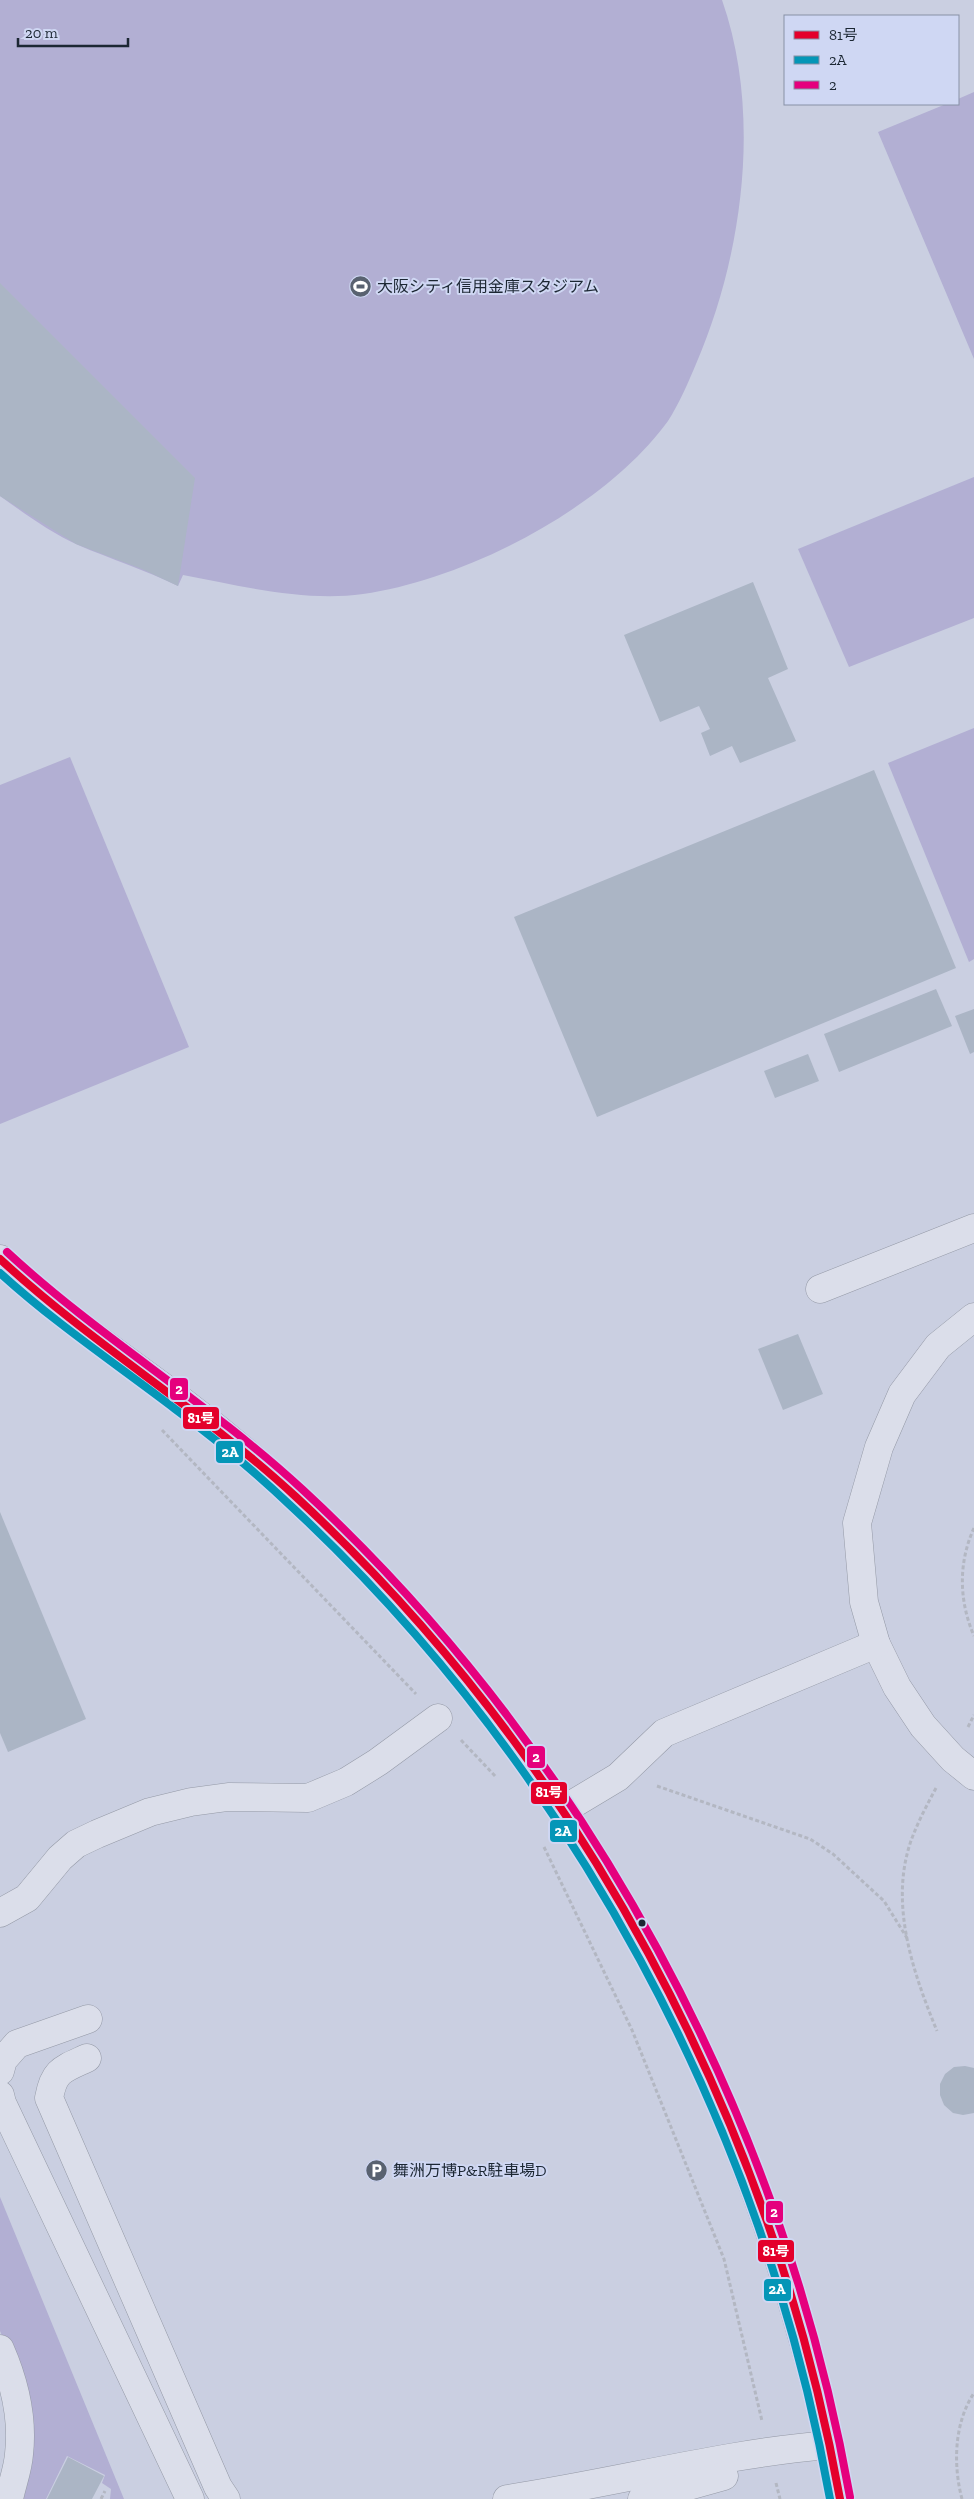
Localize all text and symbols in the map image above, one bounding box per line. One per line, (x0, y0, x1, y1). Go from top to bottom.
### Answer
scale bar (18, 15, 128, 47)
legend (784, 15, 959, 105)
text: 20 m (25, 24, 58, 42)
text: 81号 (829, 26, 858, 44)
text: 2A (829, 51, 847, 69)
text: 2 (829, 76, 837, 94)
sports icon: 大阪シティ信用金庫スタジアム (349, 274, 373, 298)
place label: 大阪シティ信用金庫スタジアム (377, 277, 599, 296)
line badge: 2 (169, 1377, 189, 1401)
text: 2 (175, 1381, 183, 1398)
line badge: 81号 (182, 1406, 220, 1430)
text: 81号 (187, 1410, 215, 1427)
line badge: 2A (215, 1440, 244, 1464)
text: 2A (221, 1444, 239, 1461)
line badge: 2 (526, 1745, 546, 1769)
text: 2 (532, 1749, 540, 1766)
line badge: 81号 (530, 1781, 568, 1805)
text: 81号 (535, 1784, 563, 1801)
line badge: 2A (549, 1819, 578, 1843)
text: 2A (554, 1823, 572, 1840)
unlabelled marker (637, 1918, 647, 1928)
parking icon: 舞洲万博P&R駐車場D (365, 2158, 389, 2182)
place label: 舞洲万博P&R駐車場D (393, 2161, 547, 2180)
line badge: 2 (765, 2200, 784, 2224)
text: 2 (770, 2204, 778, 2221)
line badge: 81号 (757, 2239, 795, 2263)
text: 81号 (762, 2243, 790, 2260)
line badge: 2A (763, 2278, 792, 2302)
text: 2A (768, 2281, 786, 2298)

